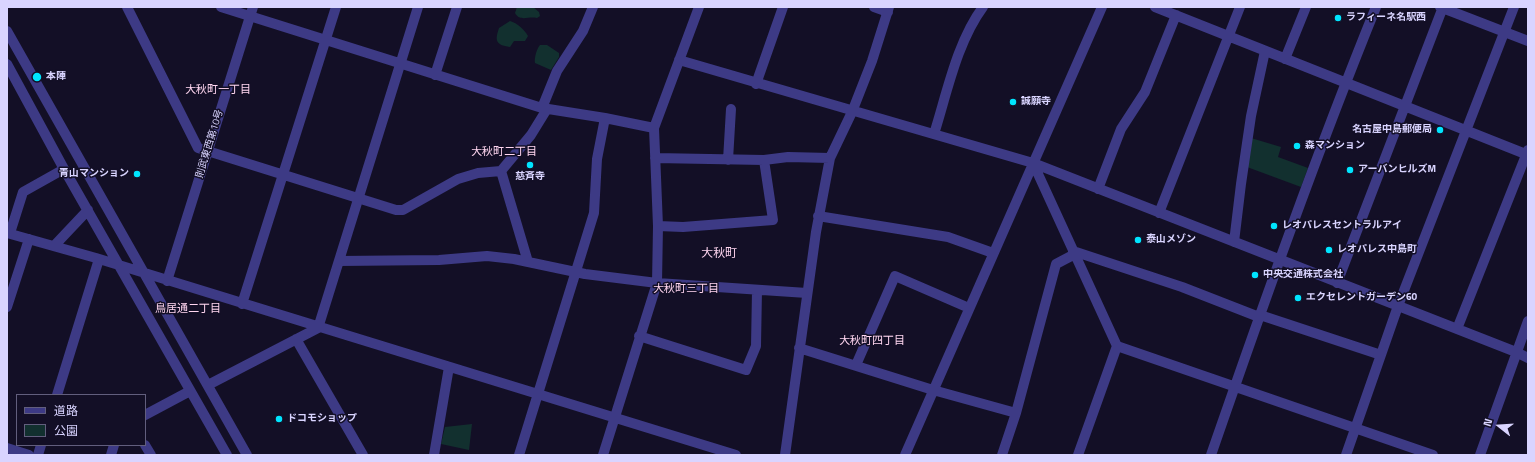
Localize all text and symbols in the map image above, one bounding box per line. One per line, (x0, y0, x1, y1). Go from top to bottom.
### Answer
place label: ラフィーネ名駅西 (1346, 12, 1426, 24)
marker: ラフィーネ名駅西 (1333, 13, 1343, 23)
marker: 本陣 (31, 71, 43, 83)
place label: 本陣 (46, 71, 66, 83)
district label: 大秋町一丁目 (185, 83, 251, 97)
place label: 誠願寺 (1021, 96, 1051, 108)
marker: 誠願寺 (1008, 97, 1018, 107)
street label: 則武東西第10号 (194, 108, 226, 180)
place label: 名古屋中島郵便局 (1352, 124, 1432, 136)
marker: 名古屋中島郵便局 (1435, 125, 1445, 135)
place label: 森マンション (1305, 140, 1365, 152)
marker: 森マンション (1292, 141, 1302, 151)
district label: 大秋町二丁目 (471, 145, 537, 159)
marker: 慈斉寺 (525, 160, 535, 170)
place label: アーバンヒルズM (1358, 164, 1436, 176)
marker: アーバンヒルズM (1345, 165, 1355, 175)
place label: 青山マンション (59, 168, 129, 180)
marker: 青山マンション (132, 169, 142, 179)
place label: 慈斉寺 (515, 171, 545, 183)
place label: レオパレスセントラルアイ (1282, 220, 1402, 232)
marker: レオパレスセントラルアイ (1269, 221, 1279, 231)
place label: 泰山メゾン (1146, 234, 1196, 246)
marker: 泰山メゾン (1133, 235, 1143, 245)
place label: レオパレス中島町 (1337, 244, 1417, 256)
marker: レオパレス中島町 (1324, 245, 1334, 255)
district label: 大秋町 (701, 247, 737, 261)
place label: 中央交通株式会社 (1263, 269, 1343, 281)
marker: 中央交通株式会社 (1250, 270, 1260, 280)
district label: 大秋町三丁目 (653, 282, 719, 296)
place label: エクセレントガーデン60 (1306, 292, 1417, 304)
marker: エクセレントガーデン60 (1293, 293, 1303, 303)
district label: 鳥居通二丁目 (155, 302, 221, 316)
district label: 大秋町四丁目 (839, 334, 905, 348)
legend (16, 394, 146, 446)
text: 道路 (54, 401, 78, 420)
north arrow (1479, 406, 1519, 446)
place label: ドコモショップ (287, 413, 357, 425)
marker: ドコモショップ (274, 414, 284, 424)
text: N (1479, 417, 1496, 428)
text: 公園 (54, 421, 78, 440)

